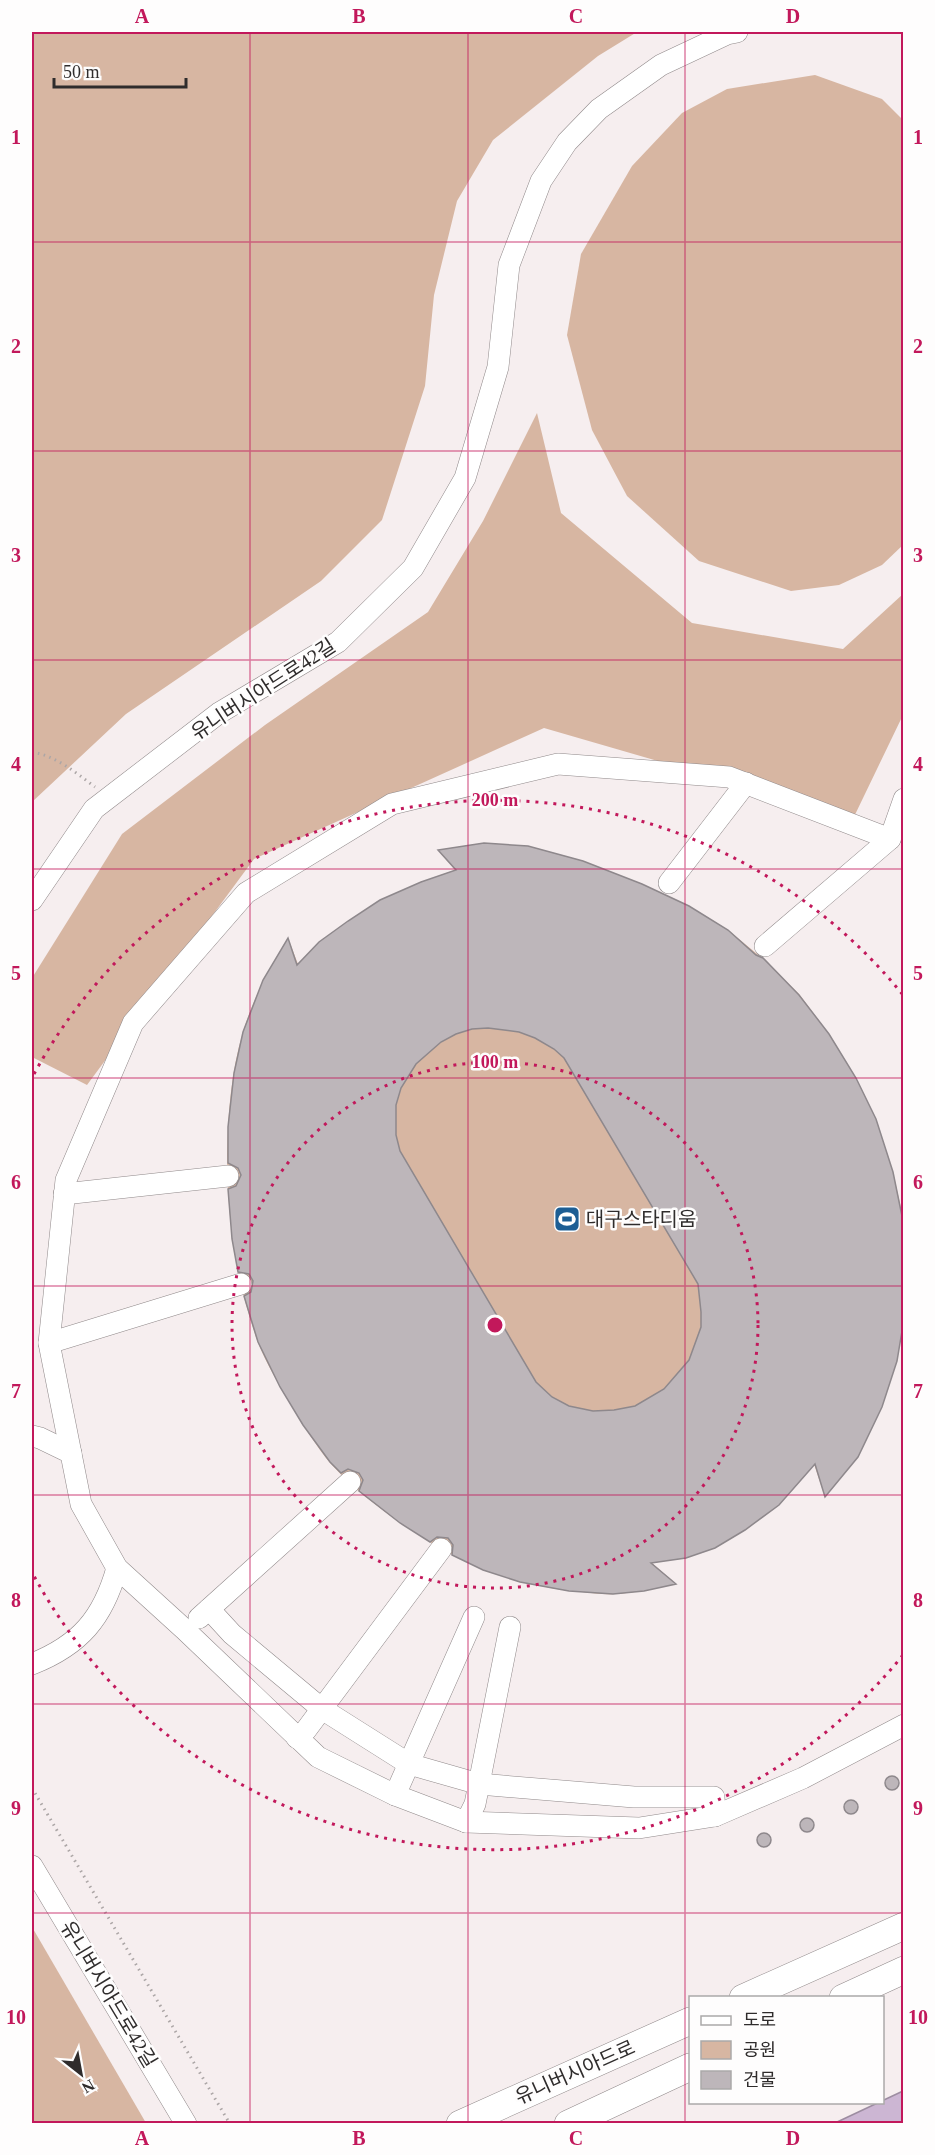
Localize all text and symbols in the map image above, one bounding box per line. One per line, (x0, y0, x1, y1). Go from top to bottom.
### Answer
text: A (135, 5, 150, 27)
text: B (352, 5, 366, 27)
text: C (569, 5, 583, 27)
text: D (786, 5, 800, 27)
scale bar (54, 51, 186, 89)
text: 50 m (63, 62, 100, 82)
text: 1 (11, 126, 21, 148)
text: 1 (913, 126, 923, 148)
text: 2 (11, 335, 21, 357)
text: 2 (913, 335, 923, 357)
text: 3 (11, 544, 21, 566)
text: 3 (913, 544, 923, 566)
street label: 유니버시아드로42길 (187, 634, 339, 744)
text: 4 (11, 753, 21, 775)
text: 4 (913, 753, 923, 775)
text: 200 m (472, 790, 518, 810)
text: 5 (11, 962, 21, 984)
text: 5 (913, 962, 923, 984)
text: 100 m (472, 1052, 518, 1072)
text: 6 (11, 1171, 21, 1193)
text: 6 (913, 1171, 923, 1193)
sports icon: 대구스타디움 (552, 1204, 582, 1234)
place label: 대구스타디움 (586, 1208, 696, 1230)
centre of rings (485, 1315, 505, 1335)
text: 7 (11, 1380, 21, 1402)
text: 7 (913, 1380, 923, 1402)
text: 8 (11, 1589, 21, 1611)
text: 8 (913, 1589, 923, 1611)
text: 9 (11, 1797, 21, 1819)
text: 9 (913, 1797, 923, 1819)
street label: 유니버시아드로42길 (57, 1917, 161, 2071)
legend (689, 1996, 884, 2104)
text: 10 (6, 2006, 26, 2028)
text: 10 (908, 2006, 928, 2028)
text: 도로 (743, 2010, 776, 2030)
street label: 유니버시아드로 (512, 2036, 638, 2108)
text: 공원 (743, 2040, 776, 2060)
north arrow (51, 2044, 111, 2104)
text: 건물 (743, 2070, 776, 2090)
text: N (79, 2076, 98, 2097)
text: A (135, 2127, 150, 2149)
text: B (352, 2127, 366, 2149)
text: C (569, 2127, 583, 2149)
text: D (786, 2127, 800, 2149)

